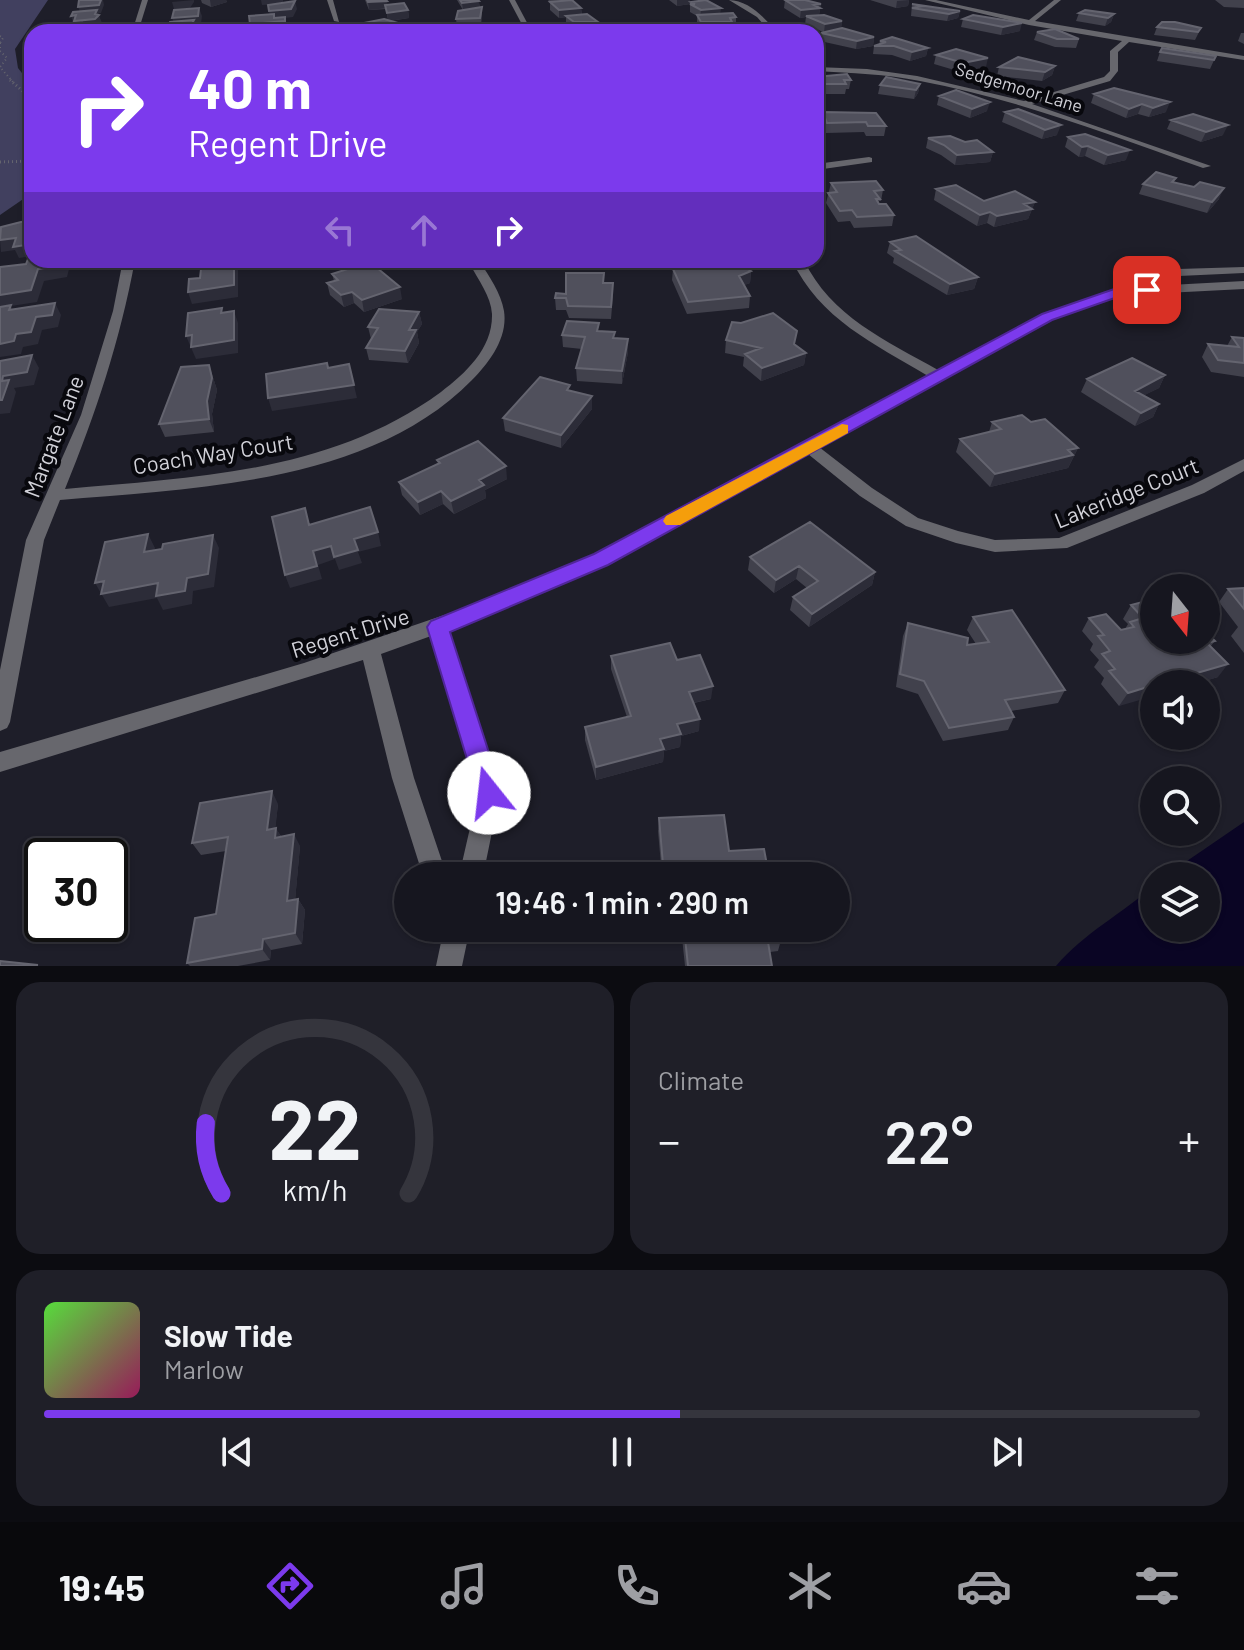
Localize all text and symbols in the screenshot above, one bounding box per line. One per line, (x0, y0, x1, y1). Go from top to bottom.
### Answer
text: 40 m (188, 53, 312, 120)
icon: right (56, 56, 160, 160)
street label: Sedgemoor Lane (953, 57, 1085, 117)
text: Regent Drive (188, 121, 387, 164)
icon: left (318, 208, 362, 252)
icon: ahead (402, 208, 446, 252)
icon: right (486, 208, 530, 252)
pin (1113, 256, 1181, 324)
icon: arrive (1125, 268, 1169, 312)
street label: Margate Lane (18, 371, 88, 501)
street label: Coach Way Court (131, 428, 295, 478)
street label: Lakeridge Court (1050, 451, 1202, 533)
north arrow (1140, 574, 1220, 654)
map controls (1140, 574, 1220, 942)
street label: Regent Drive (288, 602, 412, 662)
button: sound (1140, 670, 1220, 750)
position arrow (447, 751, 531, 835)
button: search (1140, 766, 1220, 846)
speed limit sign: 30 (24, 838, 128, 942)
button: layers (1140, 862, 1220, 942)
text: 19:46 · 1 min · 290 m (495, 884, 749, 920)
text: Climate (658, 1064, 744, 1095)
text: 22 (268, 1077, 362, 1177)
text: 22° (885, 1104, 973, 1176)
text: − (658, 1113, 680, 1166)
text: + (1178, 1113, 1200, 1166)
text: km/h (283, 1172, 347, 1207)
text: Slow Tide (164, 1317, 293, 1353)
text: Marlow (164, 1353, 244, 1384)
icon: previous (215, 1430, 259, 1474)
icon: pause (600, 1430, 644, 1474)
icon: next (985, 1430, 1029, 1474)
icon: directions (262, 1558, 318, 1614)
icon: music (436, 1558, 492, 1614)
icon: phone (609, 1558, 665, 1614)
icon: climate (782, 1558, 838, 1614)
icon: car (956, 1558, 1012, 1614)
icon: filters (1129, 1558, 1185, 1614)
text: 19:45 (59, 1565, 145, 1608)

